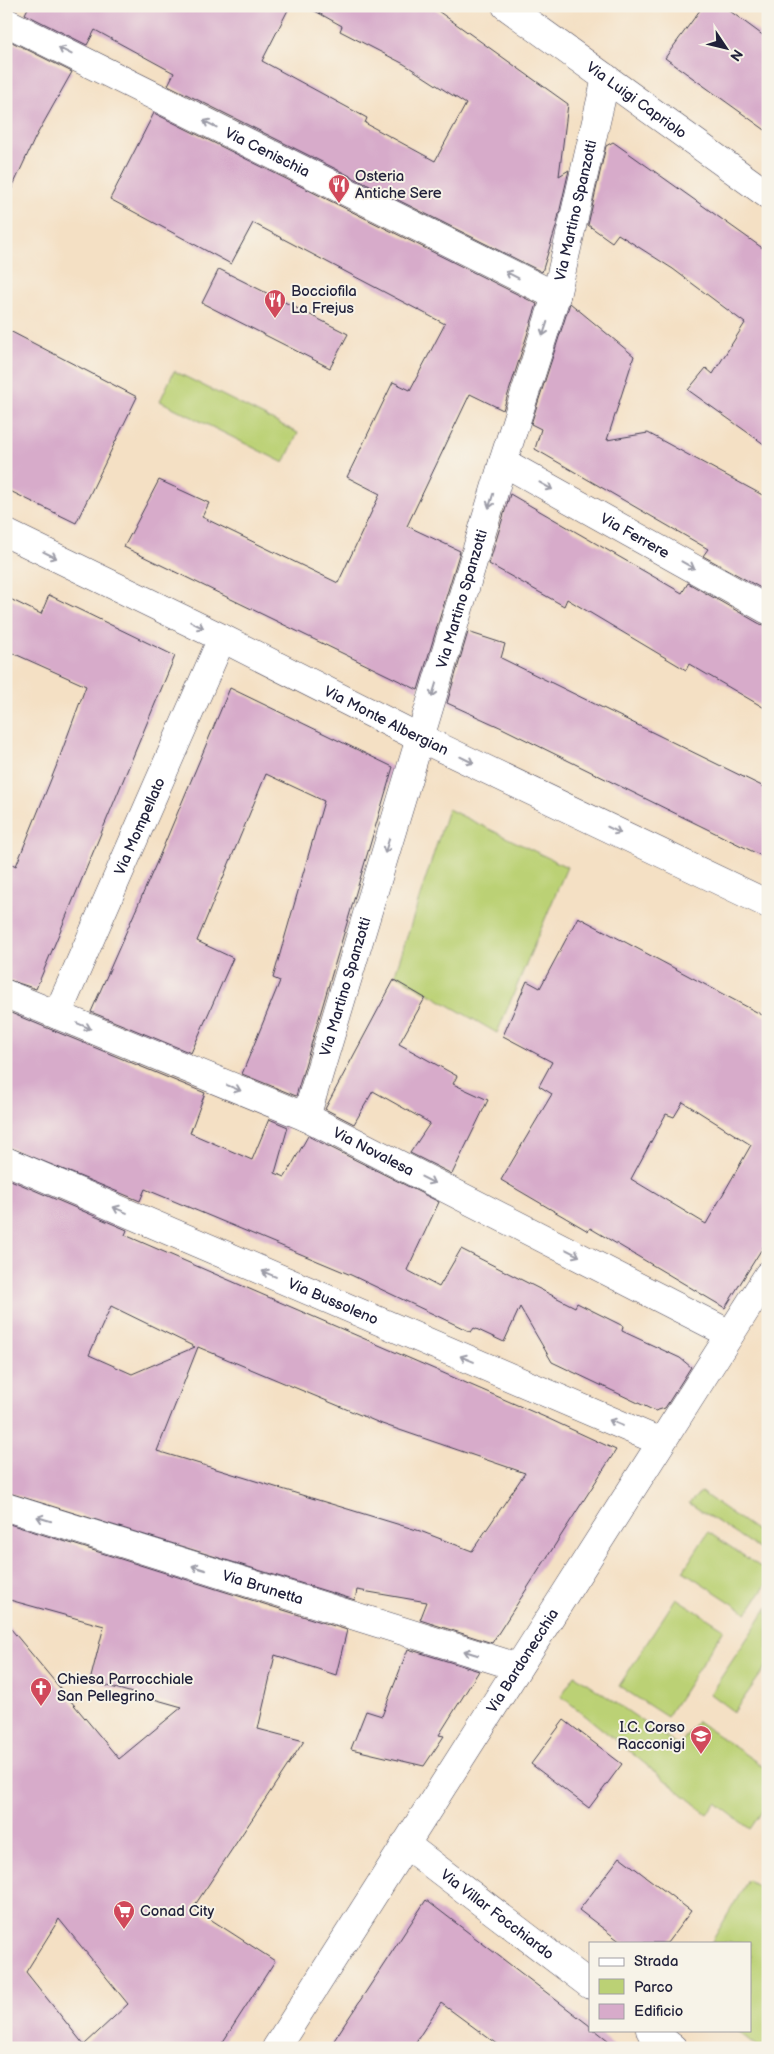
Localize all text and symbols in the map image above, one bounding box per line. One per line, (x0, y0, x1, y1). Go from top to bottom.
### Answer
north arrow (702, 22, 752, 72)
one-way arrow (58, 46, 73, 55)
text: N (726, 46, 746, 64)
street label: Via Luigi Capriolo (583, 58, 690, 143)
one-way arrow (203, 119, 218, 128)
street label: Via Cenischia (222, 123, 313, 181)
street label: Via Martino Spanzotti (550, 138, 601, 283)
place label: Osteria Antiche Sere (355, 167, 442, 203)
restaurant icon: Osteria Antiche Sere (327, 173, 351, 204)
one-way arrow (505, 270, 520, 279)
place label: Bocciofila La Frejus (291, 282, 357, 318)
restaurant icon: Bocciofila La Frejus (263, 288, 287, 319)
one-way arrow (540, 321, 550, 337)
one-way arrow (538, 481, 553, 491)
one-way arrow (486, 493, 496, 509)
street label: Via Ferrere (597, 509, 673, 563)
street label: Via Martino Spanzotti (432, 527, 492, 671)
one-way arrow (42, 550, 57, 560)
one-way arrow (680, 561, 694, 571)
one-way arrow (189, 620, 204, 630)
street label: Via Monte Albergian (321, 682, 452, 759)
one-way arrow (428, 682, 438, 698)
one-way arrow (459, 756, 474, 765)
street label: Via Mompellato (110, 775, 169, 878)
one-way arrow (606, 826, 621, 835)
one-way arrow (382, 837, 392, 853)
street label: Via Martino Spanzotti (315, 915, 375, 1059)
one-way arrow (76, 1022, 91, 1031)
one-way arrow (226, 1083, 241, 1093)
street label: Via Novalesa (330, 1123, 417, 1180)
one-way arrow (421, 1175, 436, 1185)
one-way arrow (113, 1204, 128, 1214)
one-way arrow (565, 1249, 580, 1258)
one-way arrow (262, 1268, 277, 1278)
street label: Via Bussoleno (285, 1274, 381, 1329)
one-way arrow (460, 1353, 475, 1363)
one-way arrow (609, 1417, 624, 1427)
one-way arrow (37, 1514, 53, 1524)
one-way arrow (192, 1562, 208, 1572)
street label: Via Brunetta (220, 1566, 306, 1609)
street label: Via Bardonecchia (482, 1605, 563, 1717)
one-way arrow (464, 1647, 480, 1657)
place label: Chiesa Parrocchiale San Pellegrino (57, 1670, 193, 1706)
church icon: Chiesa Parrocchiale San Pellegrino (29, 1676, 53, 1707)
place label: I.C. Corso Racconigi (617, 1718, 685, 1754)
school or university icon: I.C. Corso Racconigi (689, 1724, 713, 1755)
street label: Via Villar Focchiardo (437, 1865, 558, 1964)
supermarket icon: Conad City (112, 1899, 136, 1930)
place label: Conad City (140, 1902, 215, 1921)
legend (589, 1942, 752, 2032)
text: Strada (634, 1952, 678, 1971)
text: Parco (634, 1978, 673, 1997)
text: Edificio (634, 2002, 683, 2021)

